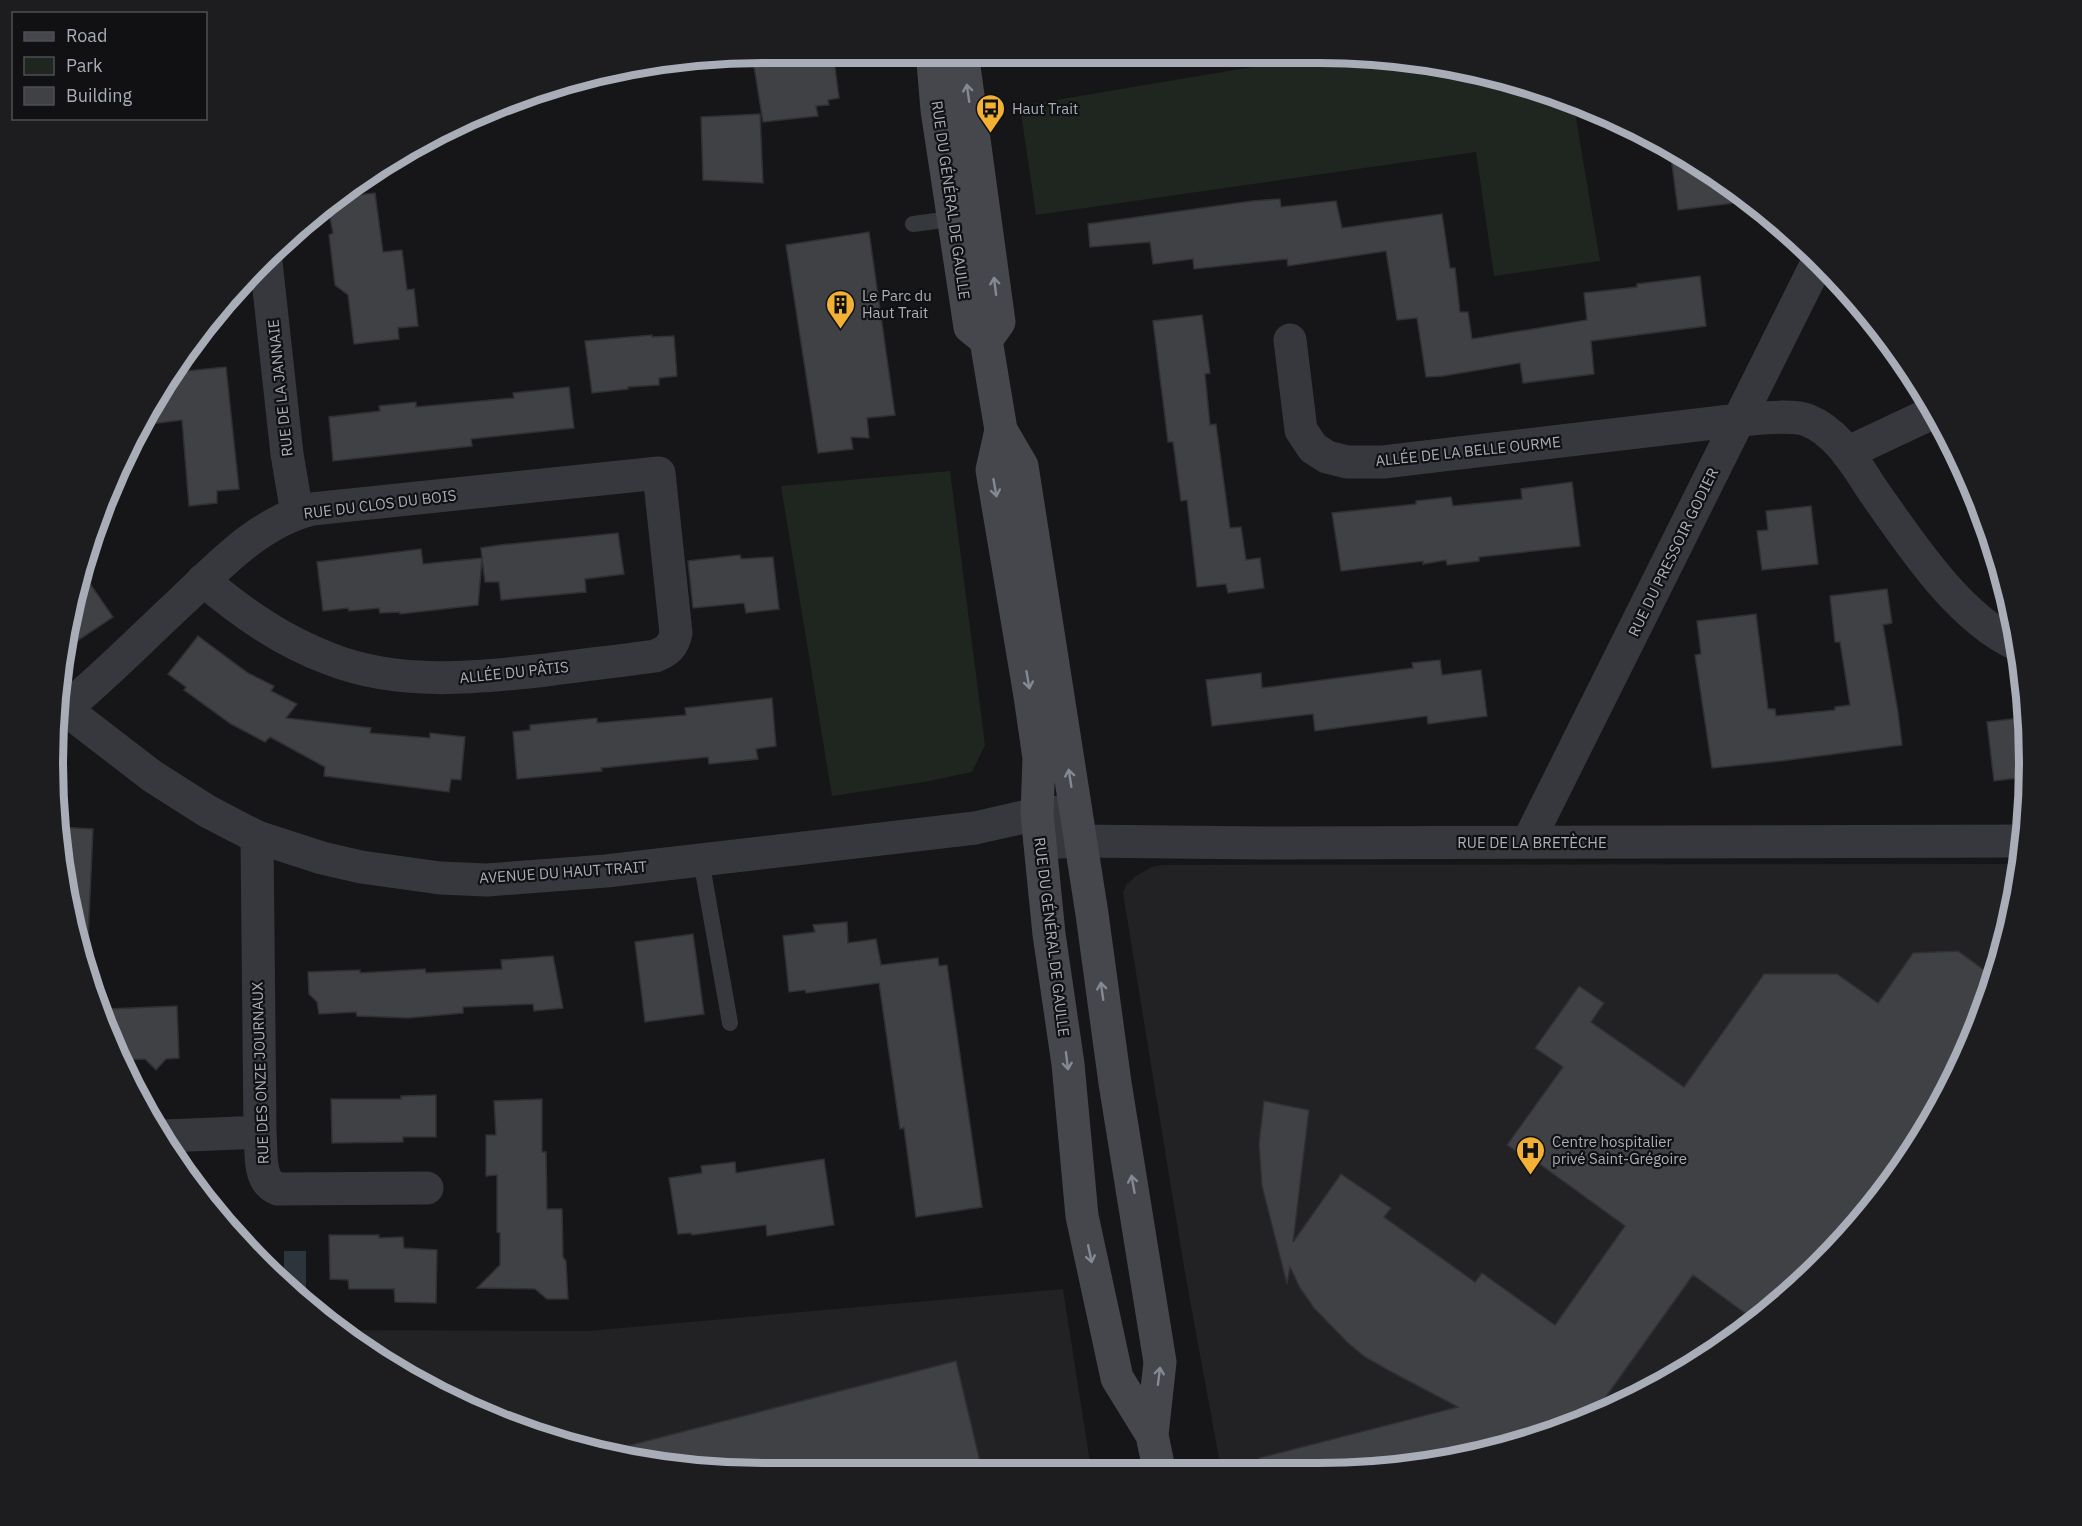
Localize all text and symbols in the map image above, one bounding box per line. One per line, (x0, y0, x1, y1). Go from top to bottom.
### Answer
legend (12, 12, 207, 120)
text: Road (66, 24, 107, 47)
text: Park (66, 54, 103, 77)
one-way arrow (963, 83, 974, 103)
text: Building (66, 84, 133, 107)
bus stop icon: Haut Trait (975, 92, 1007, 134)
street label: RUE DU GÉNÉRAL DE GAULLE (928, 99, 974, 301)
place label: Haut Trait (1012, 99, 1078, 118)
one-way arrow (989, 277, 1000, 296)
place label: Le Parc du Haut Trait (862, 286, 932, 322)
building icon: Le Parc du Haut Trait (825, 288, 857, 330)
street label: RUE DE LA JANNAIE (263, 318, 297, 458)
street label: ALLÉE DE LA BELLE OURME (1374, 432, 1562, 470)
street label: RUE DU PRESSOIR GODIER (1624, 464, 1722, 640)
one-way arrow (990, 477, 1001, 497)
street label: RUE DU CLOS DU BOIS (303, 485, 457, 523)
street label: ALLÉE DU PÂTIS (458, 657, 570, 687)
one-way arrow (1023, 669, 1034, 689)
one-way arrow (1064, 768, 1075, 788)
street label: RUE DE LA BRETÈCHE (1457, 833, 1607, 852)
street label: RUE DU GÉNÉRAL DE GAULLE (1030, 836, 1074, 1038)
street label: AVENUE DU HAUT TRAIT (478, 857, 648, 887)
street label: RUE DES ONZE JOURNAUX (247, 981, 273, 1165)
one-way arrow (1097, 982, 1108, 1002)
one-way arrow (1062, 1051, 1073, 1070)
place label: Centre hospitalier privé Saint-Grégoire (1552, 1132, 1687, 1168)
hospital icon: Centre hospitalier privé Saint-Grégoire (1515, 1134, 1547, 1176)
one-way arrow (1127, 1174, 1138, 1194)
one-way arrow (1085, 1244, 1096, 1264)
one-way arrow (1154, 1367, 1165, 1387)

